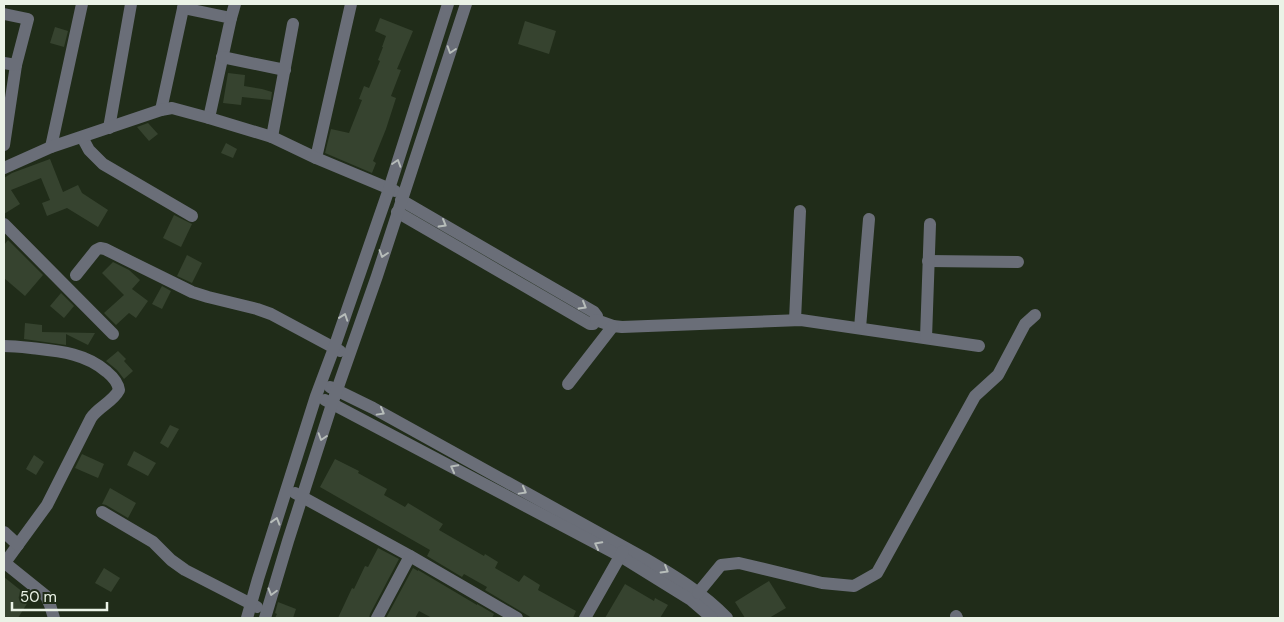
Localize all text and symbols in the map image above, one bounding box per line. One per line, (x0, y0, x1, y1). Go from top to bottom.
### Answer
one-way arrow (446, 45, 456, 54)
one-way arrow (391, 160, 401, 168)
one-way arrow (437, 218, 446, 228)
one-way arrow (379, 250, 389, 258)
one-way arrow (578, 299, 587, 309)
one-way arrow (339, 313, 349, 322)
one-way arrow (375, 406, 384, 416)
one-way arrow (317, 432, 327, 441)
one-way arrow (451, 464, 460, 474)
one-way arrow (518, 485, 527, 495)
one-way arrow (270, 518, 280, 526)
one-way arrow (594, 541, 603, 551)
one-way arrow (659, 564, 668, 574)
scale bar (12, 580, 108, 612)
text: 50 m (20, 587, 57, 607)
one-way arrow (268, 587, 278, 595)

